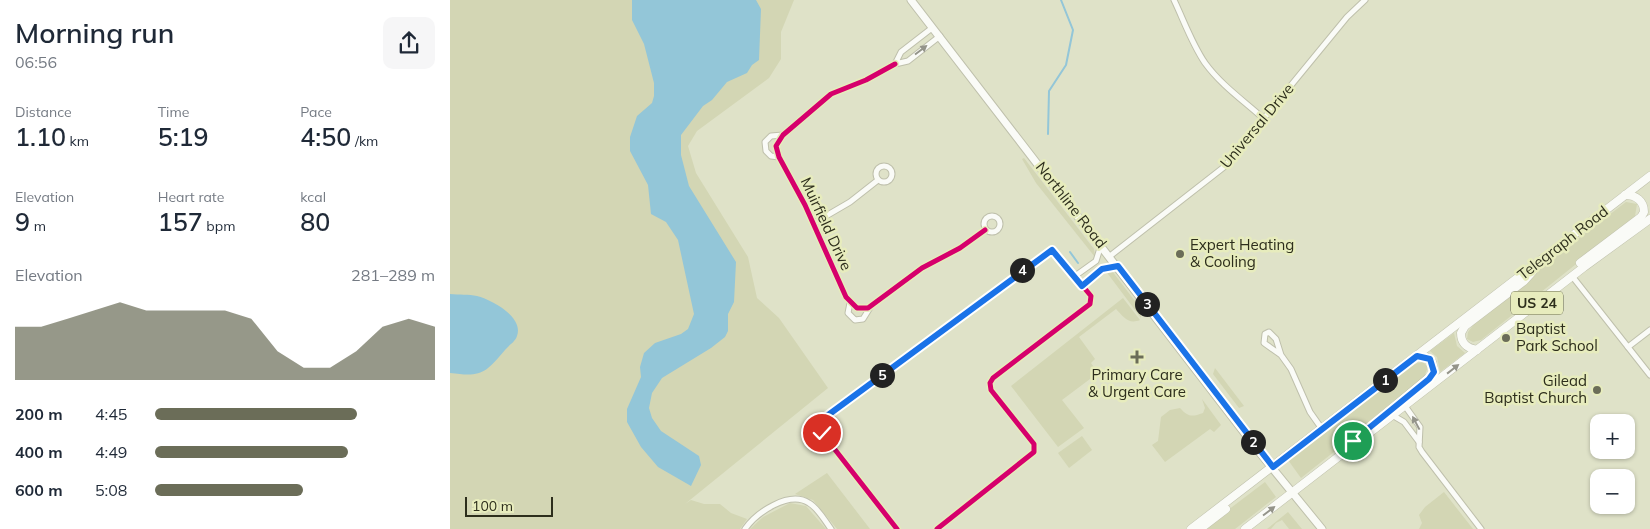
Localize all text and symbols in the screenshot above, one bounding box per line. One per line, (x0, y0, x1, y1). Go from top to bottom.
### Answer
text: Morning run (15, 15, 174, 50)
button: share (383, 17, 435, 69)
one-way arrow (914, 45, 928, 55)
text: 06:56 (15, 52, 57, 72)
street label: Universal Drive (1216, 79, 1298, 172)
text: Distance (15, 103, 72, 121)
text: Time (158, 103, 189, 121)
text: Pace (300, 103, 332, 121)
text: 1.10 (15, 121, 66, 152)
text: 5:19 (158, 121, 209, 152)
text: 4:50 (300, 121, 351, 152)
text: km (66, 132, 89, 150)
text: /km (351, 132, 378, 150)
street label: Northline Road (1032, 158, 1111, 252)
street label: Muirfield Drive (797, 174, 856, 273)
text: Elevation (15, 188, 74, 206)
text: Heart rate (158, 188, 224, 206)
text: kcal (300, 188, 326, 206)
street label: Telegraph Road (1514, 201, 1612, 284)
text: 9 (15, 206, 30, 237)
text: 157 (158, 206, 203, 237)
text: 80 (300, 206, 330, 237)
text: m (30, 217, 46, 235)
text: bpm (203, 217, 235, 235)
place label: Expert Heating & Cooling (1190, 235, 1294, 271)
marker: Expert Heating & Cooling (1174, 248, 1186, 260)
pin: 4 (1010, 258, 1034, 282)
text: 4 (1018, 261, 1027, 279)
text: Elevation (15, 265, 83, 285)
text: 281–289 m (351, 265, 435, 285)
pin: 3 (1134, 292, 1160, 316)
road number: US 24 (1511, 292, 1563, 314)
text: 3 (1143, 295, 1152, 313)
place label: Baptist Park School (1516, 319, 1598, 355)
marker: Baptist Park School (1500, 332, 1512, 344)
marker: Primary Care & Urgent Care (1130, 350, 1144, 364)
pin: 5 (870, 362, 894, 388)
one-way arrow (1446, 364, 1459, 374)
place label: Primary Care & Urgent Care (1088, 365, 1186, 401)
text: 5 (878, 366, 887, 384)
pin: 1 (1372, 368, 1398, 392)
text: 1 (1381, 371, 1390, 389)
place label: Gilead Baptist Church (1484, 371, 1587, 407)
marker: Gilead Baptist Church (1591, 384, 1603, 396)
text: 200 m (15, 404, 63, 424)
text: 4:45 (95, 404, 127, 424)
pin (801, 412, 843, 454)
map controls (1590, 414, 1635, 514)
button: + (1590, 414, 1635, 459)
one-way arrow (1412, 416, 1421, 429)
icon: check (808, 419, 836, 447)
pin (1332, 420, 1374, 462)
icon: arrive (1339, 427, 1367, 455)
pin: 2 (1240, 430, 1266, 454)
text: 2 (1249, 433, 1258, 451)
text: 400 m (15, 442, 63, 462)
text: 4:49 (95, 442, 127, 462)
button: − (1590, 469, 1635, 514)
text: 600 m (15, 480, 63, 500)
text: 5:08 (95, 480, 127, 500)
scale bar (465, 494, 552, 517)
text: 100 m (472, 497, 513, 515)
one-way arrow (1262, 506, 1276, 516)

